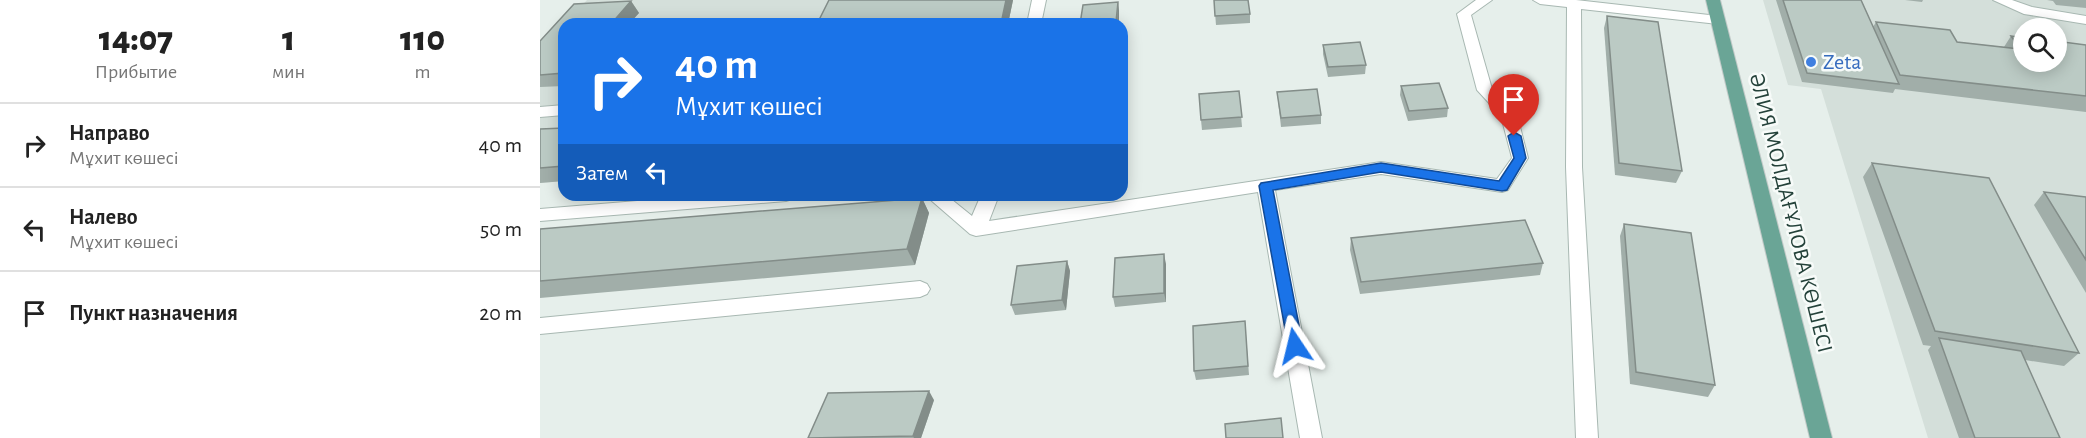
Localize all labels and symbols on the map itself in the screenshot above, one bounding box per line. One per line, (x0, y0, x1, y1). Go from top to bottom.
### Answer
place label: Zeta (1823, 51, 1861, 73)
marker: Zeta (1804, 55, 1818, 69)
street label: ӘЛИЯ МОЛДАҒҰЛОВА КӨШЕСІ (1746, 71, 1836, 355)
pin (1488, 74, 1539, 136)
position arrow (1263, 314, 1327, 378)

